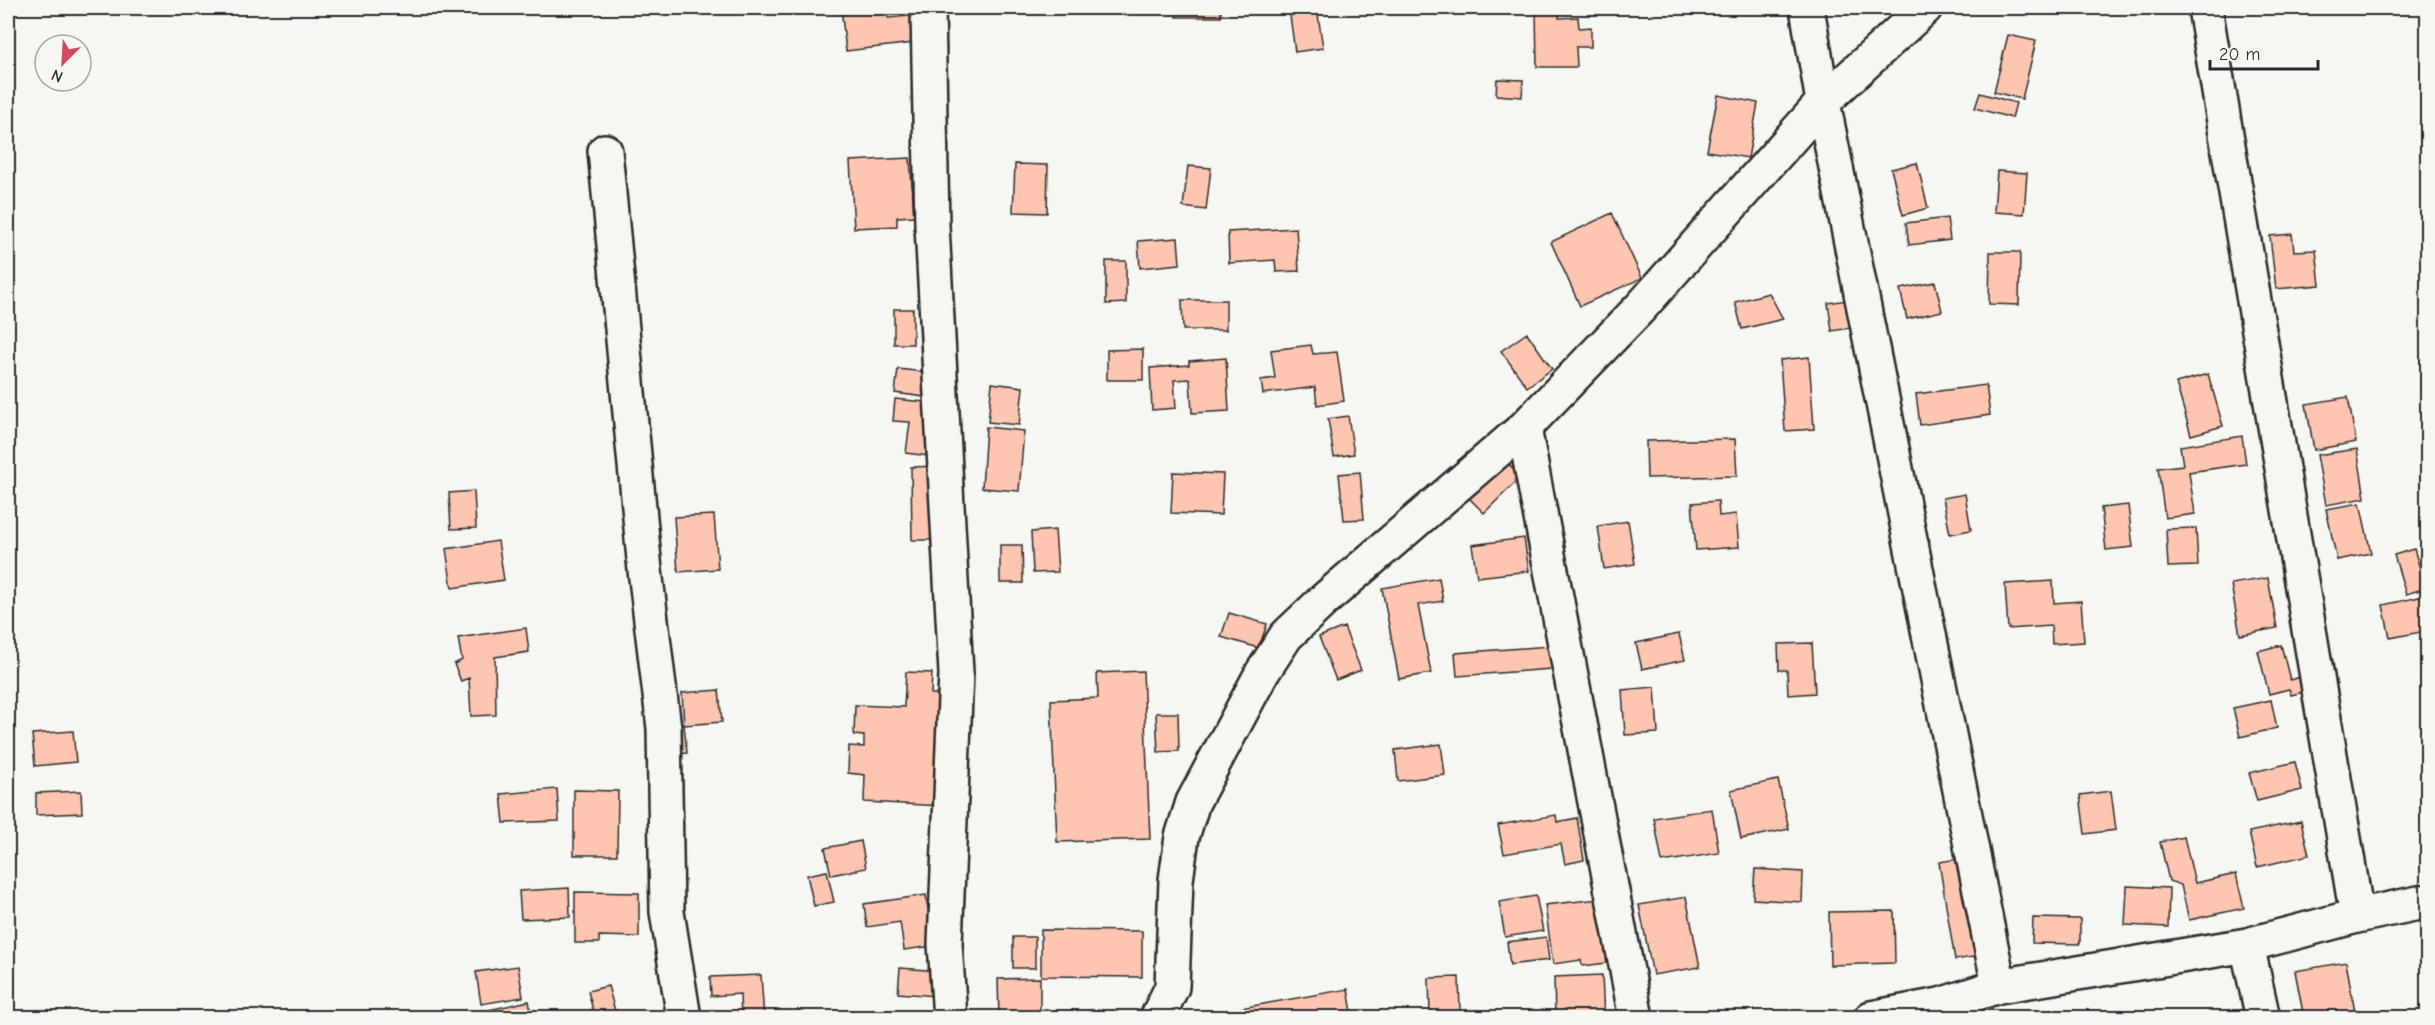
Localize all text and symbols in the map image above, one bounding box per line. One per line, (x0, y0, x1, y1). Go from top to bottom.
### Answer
north arrow (33, 33, 93, 93)
scale bar (2210, 33, 2318, 71)
text: 20 m (2219, 44, 2260, 65)
text: N (49, 65, 66, 86)

